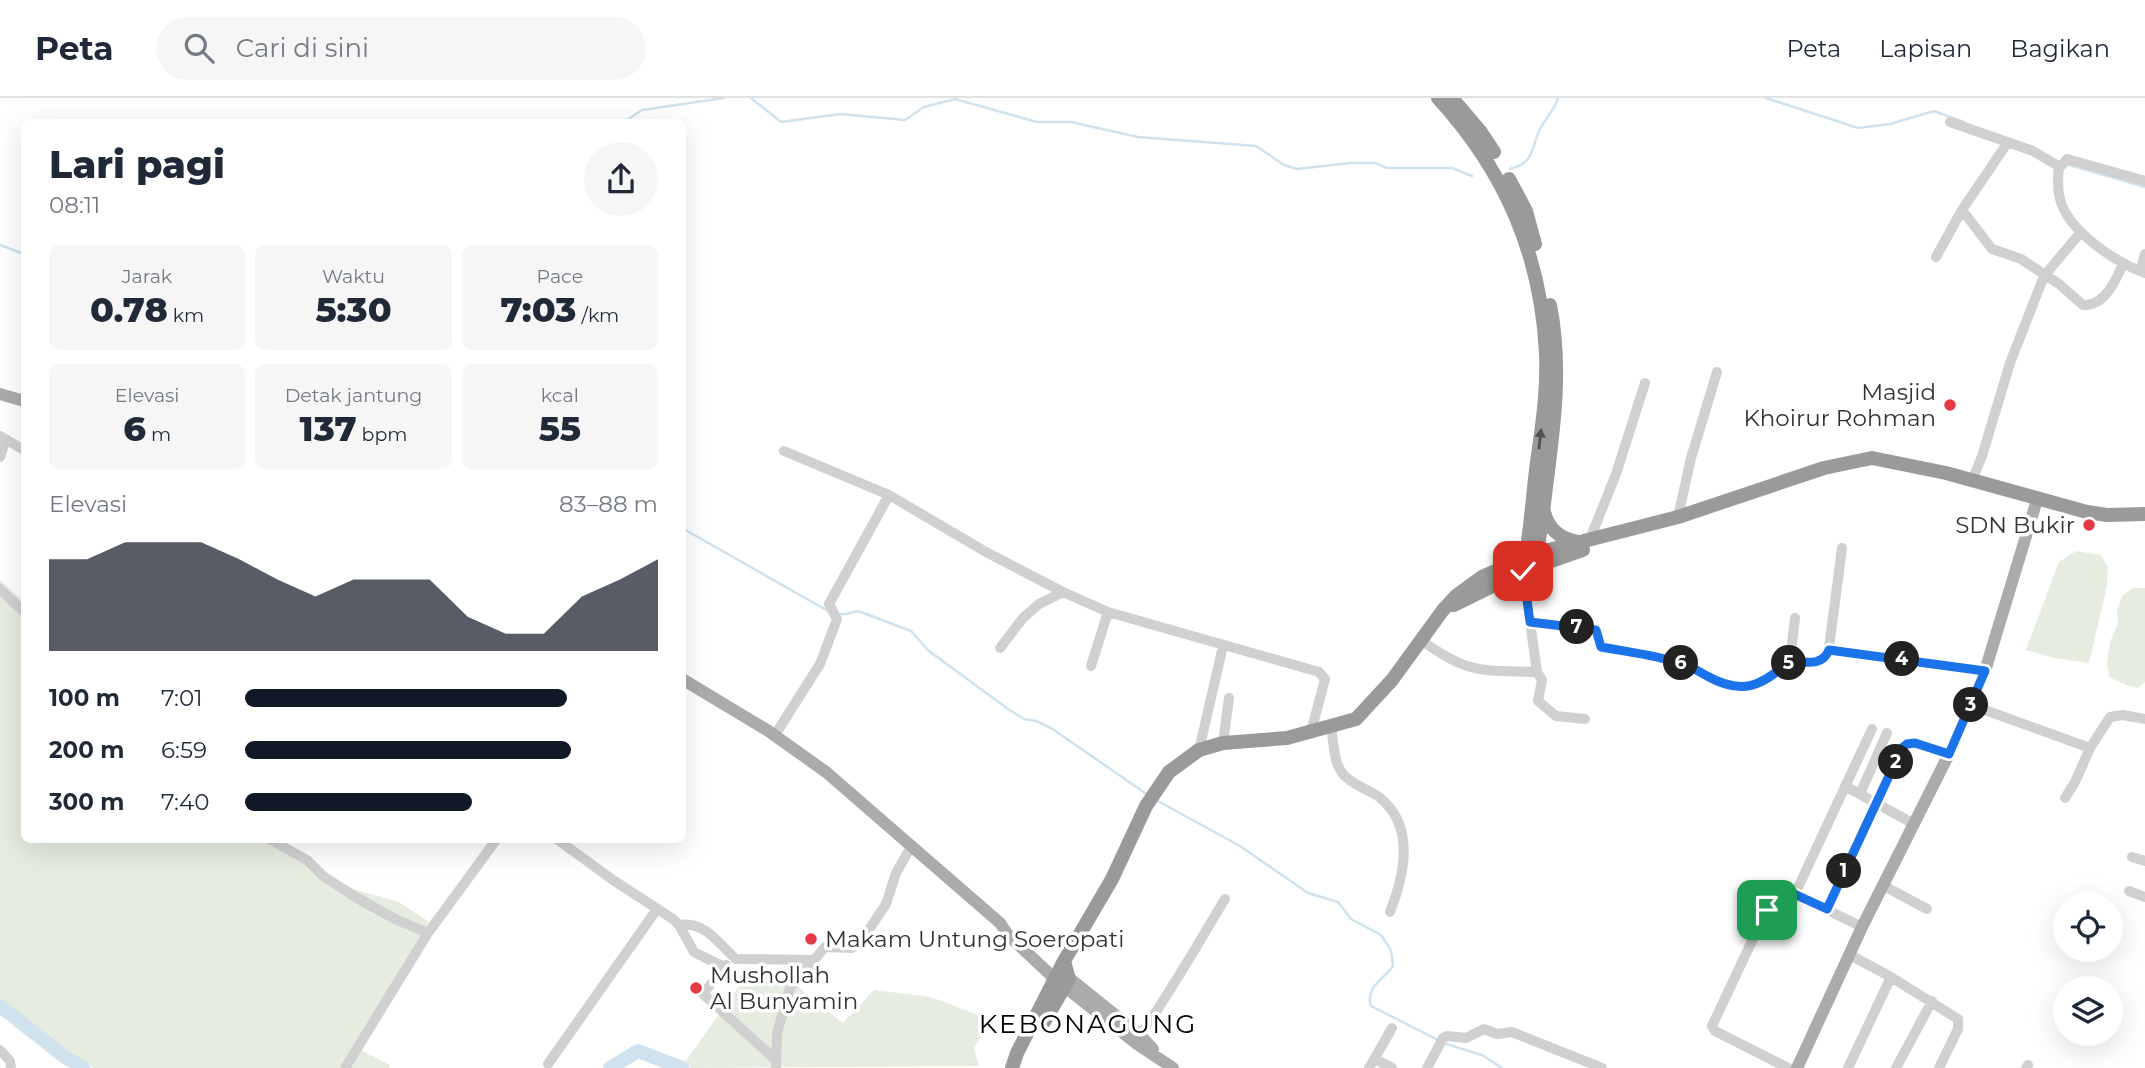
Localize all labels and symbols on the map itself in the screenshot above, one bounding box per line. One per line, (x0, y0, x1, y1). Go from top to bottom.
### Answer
place label: Masjid Khoirur Rohman (1743, 378, 1936, 432)
marker: Masjid Khoirur Rohman (1942, 397, 1958, 413)
one-way arrow (1535, 428, 1546, 450)
place label: SDN Bukir (1955, 511, 2075, 539)
marker: SDN Bukir (2081, 517, 2097, 533)
pin (1493, 541, 1553, 601)
pin: 7 (1560, 610, 1594, 644)
pin: 4 (1884, 642, 1920, 676)
pin: 6 (1664, 646, 1698, 680)
pin: 5 (1772, 646, 1806, 680)
pin: 3 (1954, 688, 1988, 722)
pin: 2 (1878, 744, 1913, 780)
pin: 1 (1826, 854, 1862, 888)
pin (1737, 880, 1797, 940)
place label: Makam Untung Soeropati (825, 925, 1124, 953)
marker: Makam Untung Soeropati (803, 931, 819, 947)
place label: Mushollah Al Bunyamin (710, 961, 858, 1015)
marker: Mushollah Al Bunyamin (688, 980, 704, 996)
district label: KEBONAGUNG (979, 1008, 1197, 1040)

